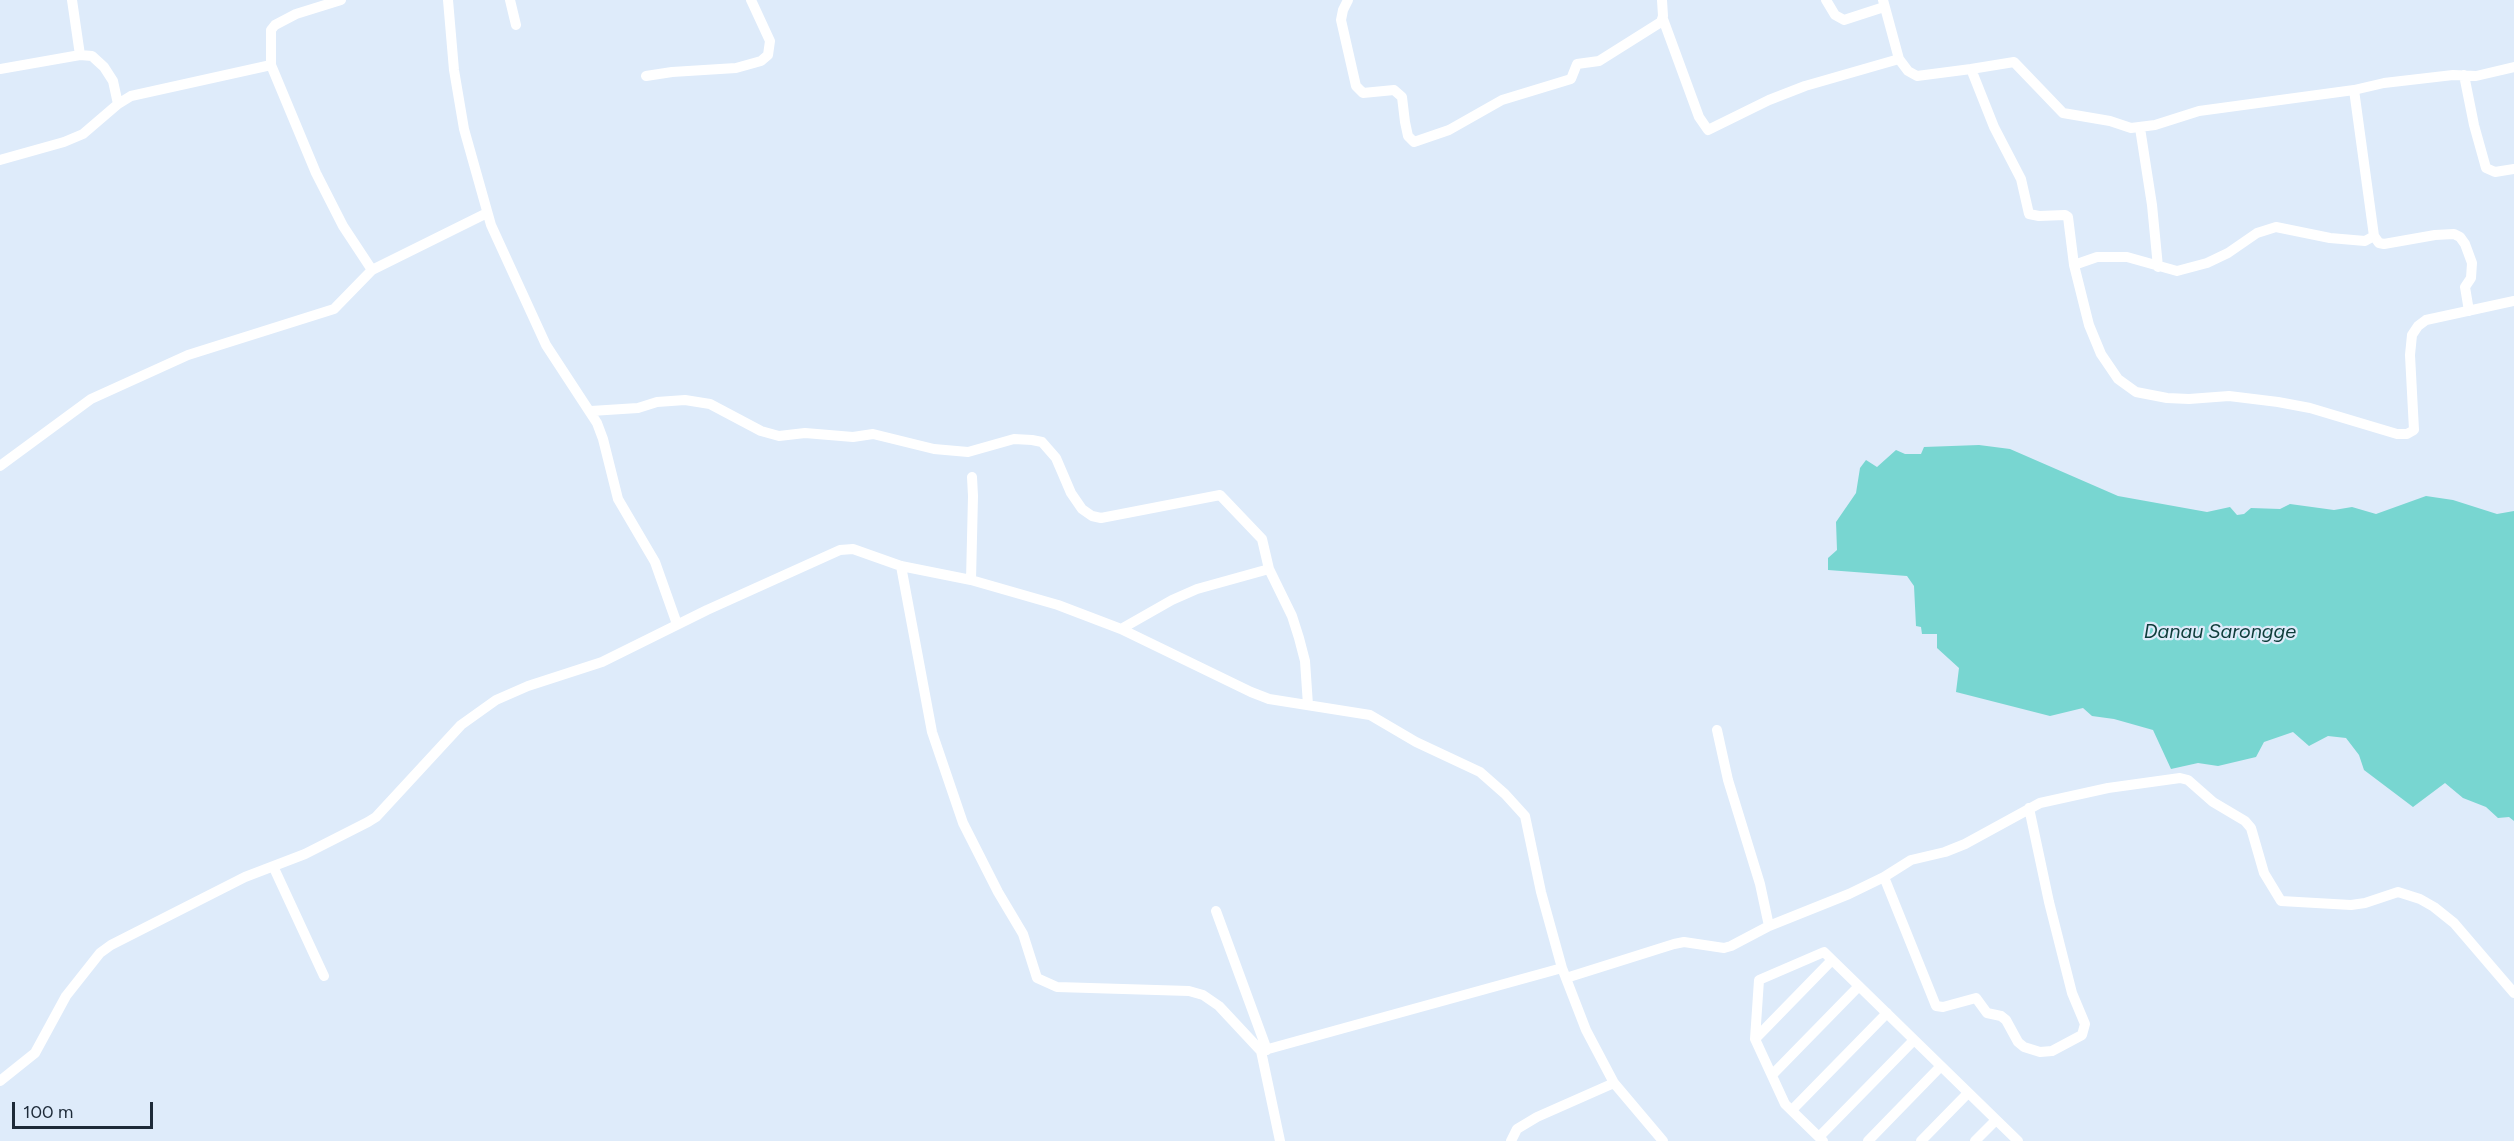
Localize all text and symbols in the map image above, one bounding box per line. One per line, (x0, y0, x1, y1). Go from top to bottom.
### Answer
water label: Danau Sarongge (2144, 620, 2296, 644)
scale bar (15, 1090, 156, 1128)
text: 100 m (23, 1101, 73, 1123)

